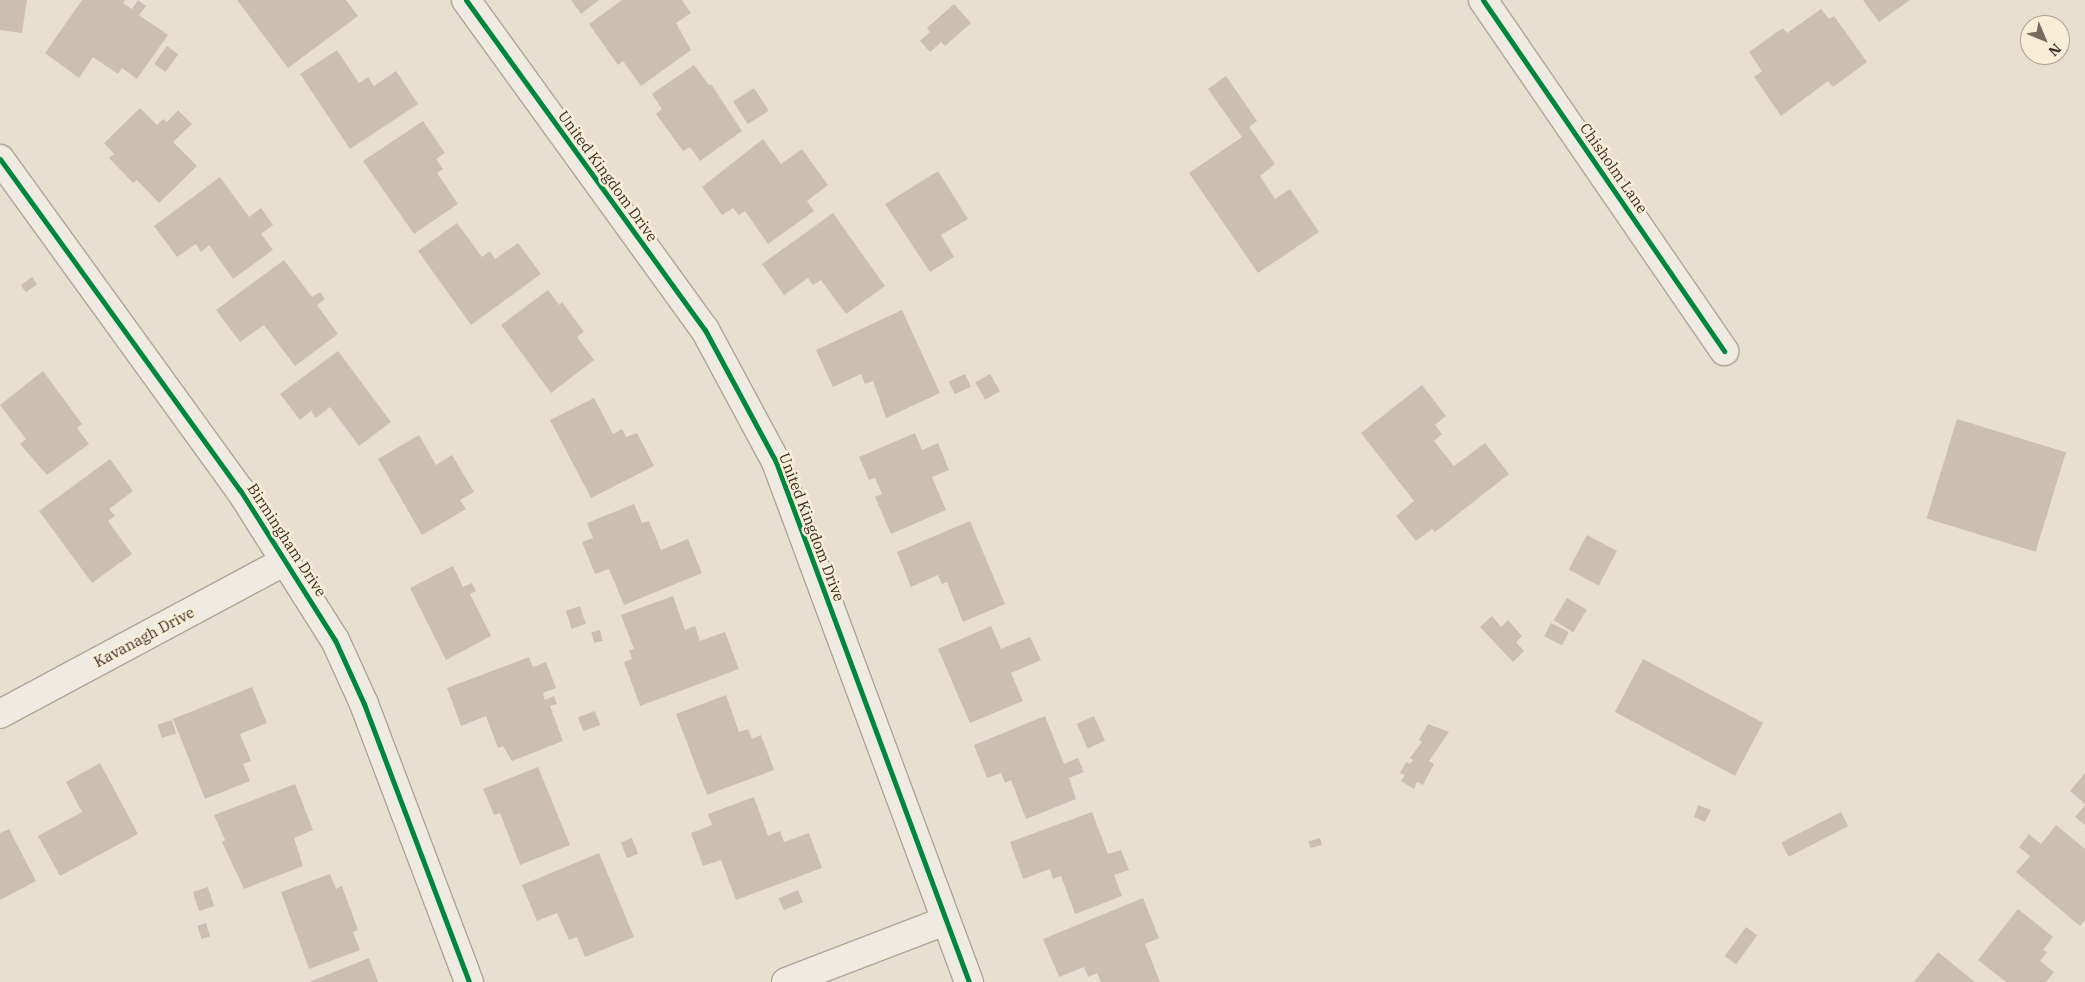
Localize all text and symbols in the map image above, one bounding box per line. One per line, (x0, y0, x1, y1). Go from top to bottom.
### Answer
north arrow (2020, 15, 2070, 65)
text: N (2045, 40, 2065, 60)
street label: United Kingdom Drive (554, 107, 662, 245)
street label: Chisholm Lane (1576, 119, 1652, 217)
street label: United Kingdom Drive (775, 450, 849, 604)
street label: Birmingham Drive (244, 480, 330, 600)
street label: Kavanagh Drive (91, 603, 197, 671)

